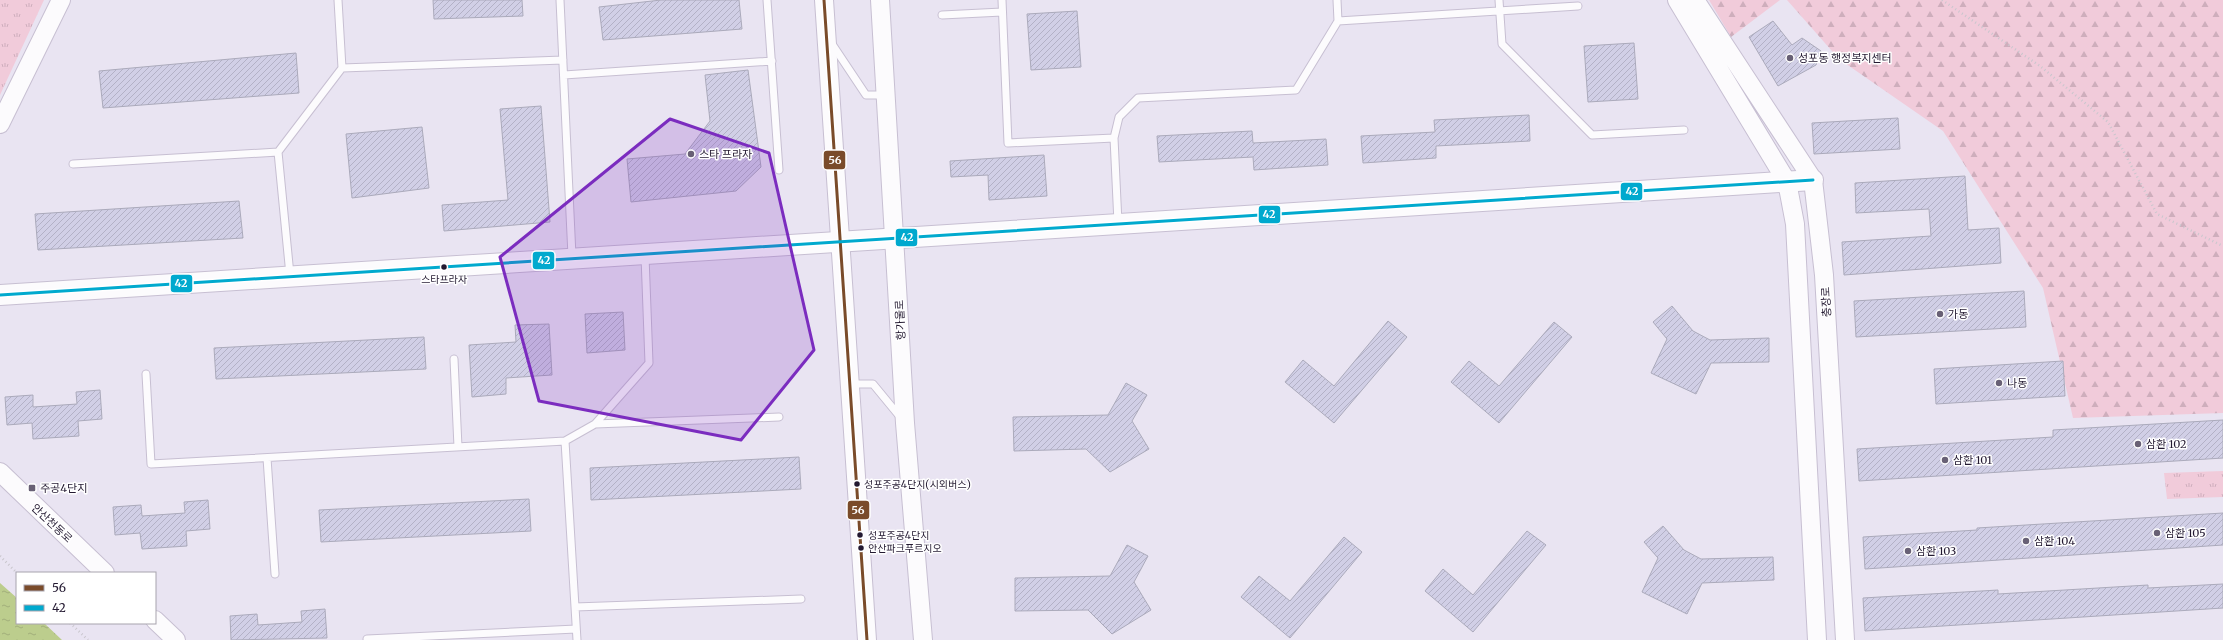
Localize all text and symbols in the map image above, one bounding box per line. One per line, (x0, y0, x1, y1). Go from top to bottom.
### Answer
place label: 성포동 행정복지센터 (1798, 51, 1892, 65)
marker: 성포동 행정복지센터 (1785, 53, 1795, 63)
place label: 스타 프라자 (699, 147, 752, 161)
marker: 스타 프라자 (686, 149, 696, 159)
line badge: 56 (823, 150, 846, 170)
text: 56 (828, 153, 842, 167)
line badge: 42 (1620, 182, 1643, 201)
text: 42 (1625, 184, 1639, 198)
line badge: 42 (1258, 205, 1281, 224)
text: 42 (1262, 207, 1276, 221)
line badge: 42 (895, 228, 918, 247)
text: 42 (900, 230, 914, 244)
line badge: 42 (532, 251, 555, 270)
text: 42 (537, 253, 551, 267)
marker: 스타프라자 (439, 262, 449, 272)
place label: 스타프라자 (421, 273, 468, 286)
line badge: 42 (170, 274, 193, 293)
text: 42 (174, 276, 188, 290)
street label: 충장로 (1818, 286, 1834, 318)
street label: 항가울로 (892, 299, 908, 341)
place label: 가동 (1948, 307, 1968, 321)
marker: 가동 (1935, 309, 1945, 319)
place label: 나동 (2007, 376, 2027, 390)
marker: 나동 (1994, 378, 2004, 388)
place label: 삼환 102 (2146, 437, 2187, 451)
marker: 삼환 102 (2133, 439, 2143, 449)
place label: 삼환 101 (1953, 453, 1992, 467)
marker: 삼환 101 (1940, 455, 1950, 465)
place label: 성포주공4단지(시외버스) (864, 478, 971, 491)
marker: 성포주공4단지(시외버스) (852, 479, 862, 489)
place label: 주공4단지 (40, 481, 87, 495)
marker: 주공4단지 (27, 483, 37, 493)
line badge: 56 (847, 500, 870, 520)
street label: 안산천동로 (29, 501, 75, 545)
text: 56 (851, 503, 865, 517)
place label: 삼환 105 (2165, 526, 2206, 540)
marker: 삼환 105 (2152, 528, 2162, 538)
place label: 성포주공4단지 (868, 529, 929, 542)
marker: 성포주공4단지 (855, 530, 865, 540)
place label: 삼환 104 (2034, 534, 2075, 548)
marker: 삼환 104 (2021, 536, 2031, 546)
place label: 안산파크푸르지오 (868, 542, 942, 555)
marker: 안산파크푸르지오 (856, 543, 866, 553)
place label: 삼환 103 (1916, 544, 1956, 558)
marker: 삼환 103 (1903, 546, 1913, 556)
legend (16, 572, 156, 624)
text: 56 (52, 580, 66, 595)
text: 42 (52, 600, 66, 615)

